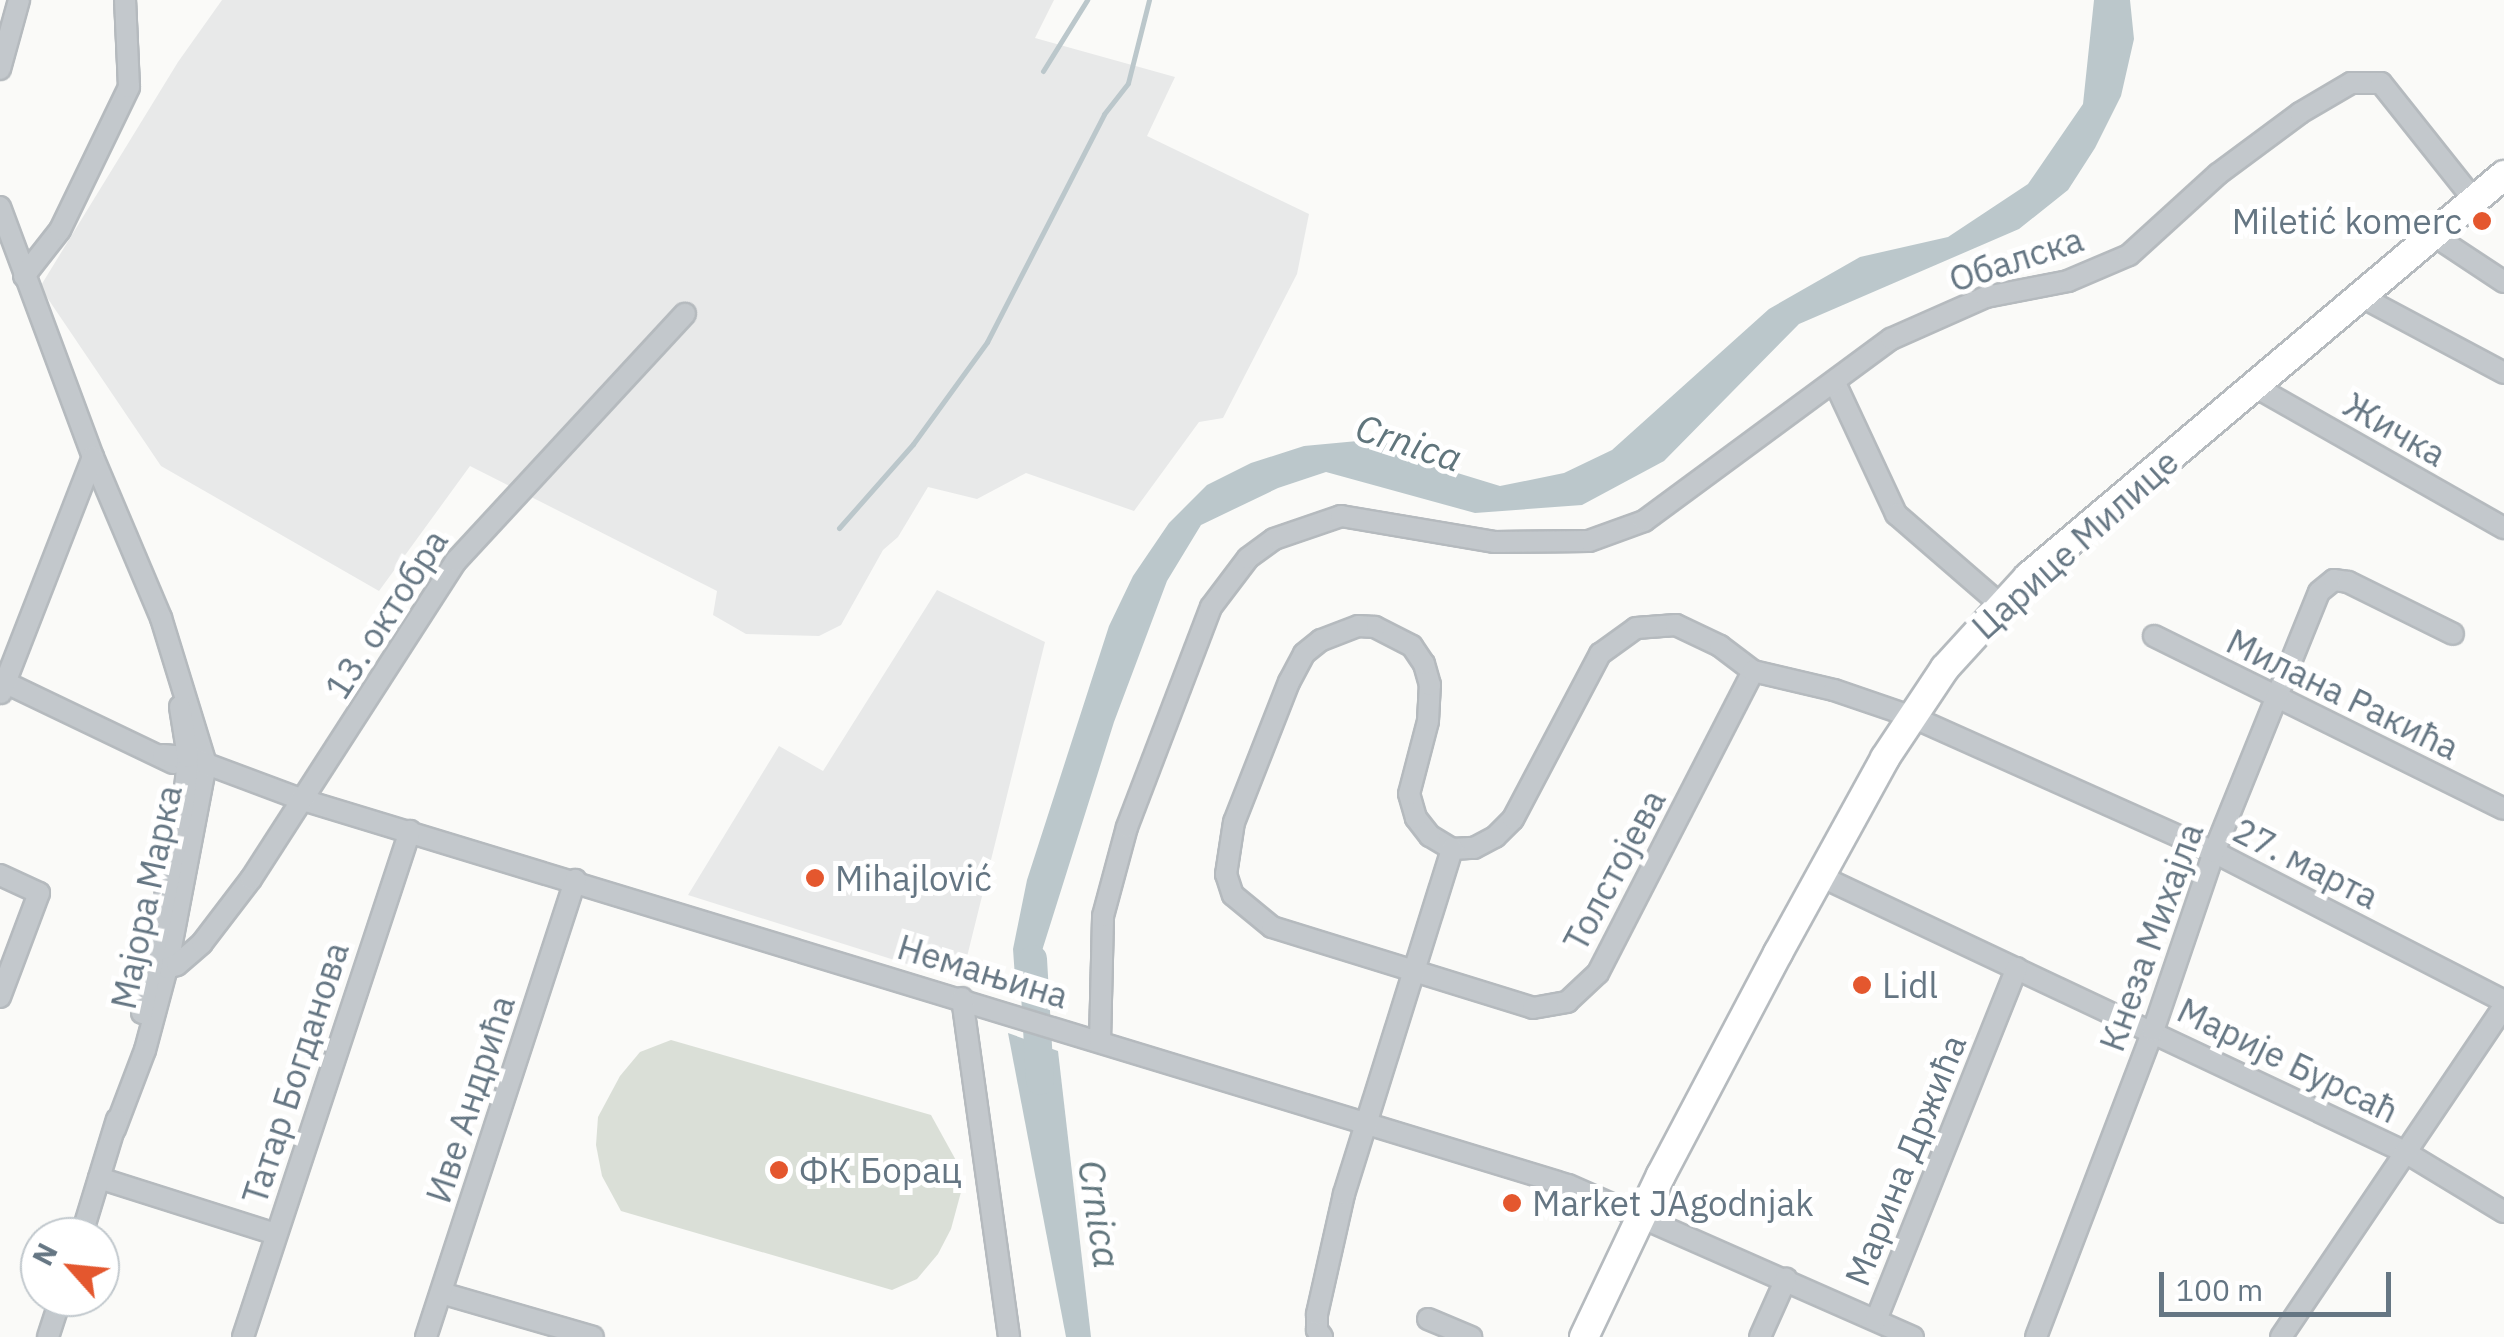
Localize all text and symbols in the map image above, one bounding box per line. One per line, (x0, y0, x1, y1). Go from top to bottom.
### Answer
place label: Miletić komerc (2232, 200, 2462, 242)
marker: Miletić komerc (2471, 210, 2493, 232)
street label: Обалска (1944, 218, 2088, 300)
street label: Жичка (2336, 383, 2454, 475)
water label: Crnica (1350, 404, 1468, 480)
street label: Царице Милице (1963, 440, 2187, 648)
street label: 13. октобра (316, 522, 456, 706)
street label: Милана Ракића (2220, 620, 2466, 768)
street label: Мајора Марка (102, 781, 190, 1013)
street label: Толстојева (1554, 782, 1674, 958)
street label: 27. марта (2226, 809, 2386, 917)
street label: Кнеза Михајла (2090, 817, 2212, 1057)
place label: Mihajlović (835, 857, 992, 899)
marker: Mihajlović (804, 867, 826, 889)
street label: Немањина (893, 925, 1073, 1017)
street label: Татар Богданова (233, 937, 357, 1209)
place label: Lidl (1882, 964, 1938, 1006)
marker: Lidl (1851, 974, 1873, 996)
street label: Марије Бурсаћ (2171, 989, 2405, 1131)
street label: Иве Андрића (417, 990, 523, 1208)
street label: Марина Држића (1836, 1028, 1974, 1292)
place label: ФК Борац (799, 1149, 962, 1191)
water label: Crnica (1069, 1157, 1131, 1271)
marker: ФК Борац (768, 1159, 790, 1181)
place label: Market JAgodnjak (1532, 1182, 1814, 1224)
marker: Market JAgodnjak (1501, 1192, 1523, 1214)
north arrow (20, 1217, 120, 1317)
text: N (24, 1237, 66, 1271)
scale bar (2164, 1252, 2396, 1314)
text: 100 m (2176, 1270, 2263, 1309)

